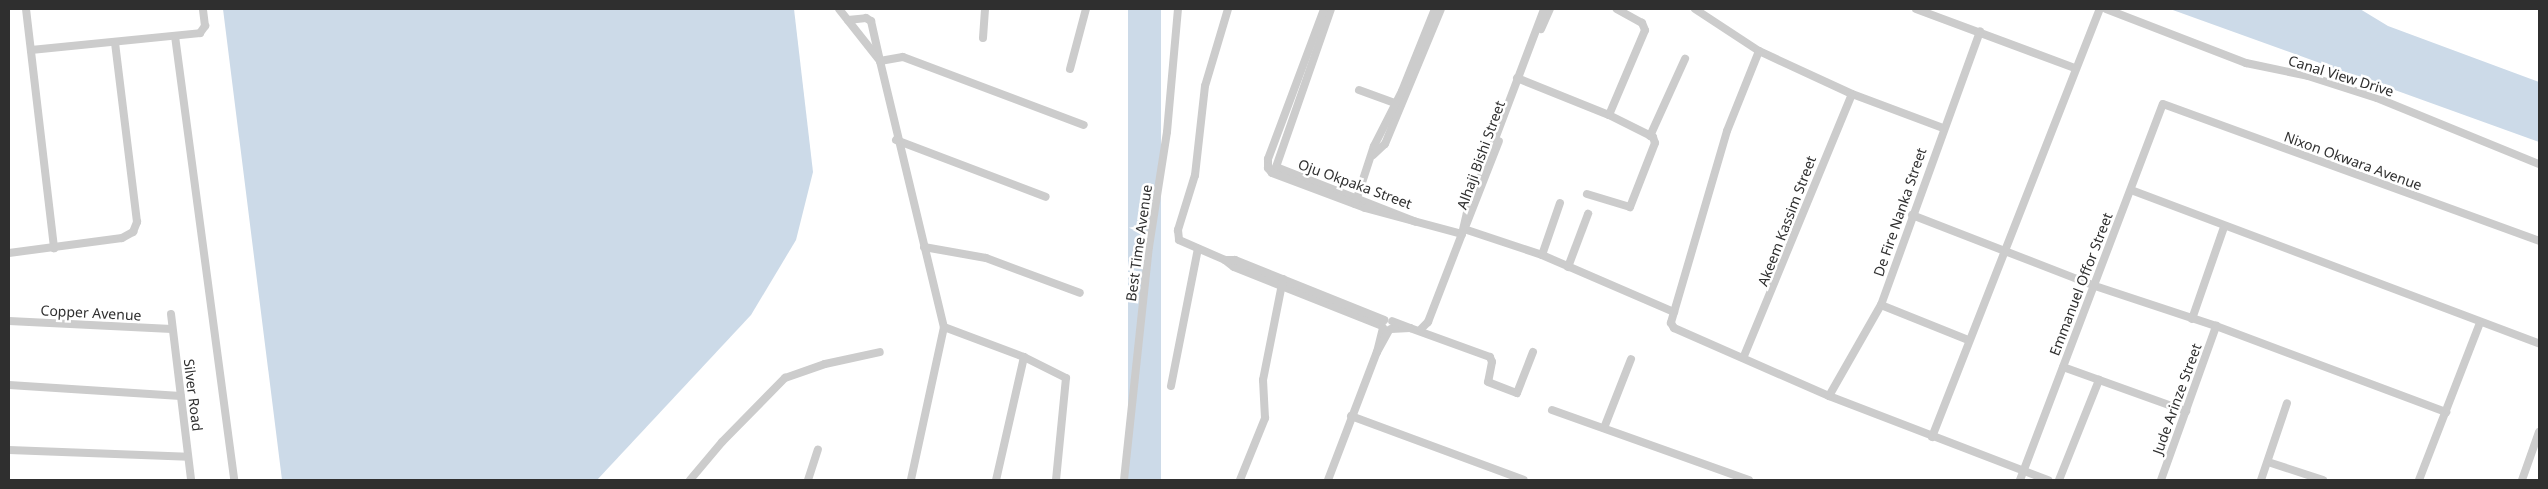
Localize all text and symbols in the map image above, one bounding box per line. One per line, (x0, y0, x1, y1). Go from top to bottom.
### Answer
street label: Canal View Drive (2286, 52, 2396, 100)
street label: Alhaji Bishi Street (1454, 98, 1508, 212)
street label: Nixon Okwara Avenue (2282, 128, 2424, 194)
street label: De Fire Nanka Street (1870, 146, 1930, 278)
street label: Akeem Kassim Street (1754, 153, 1820, 289)
street label: Oju Okpaka Street (1296, 156, 1414, 212)
street label: Best Time Avenue (1123, 184, 1155, 302)
street label: Emmanuel Offor Street (2046, 210, 2116, 358)
street label: Copper Avenue (40, 302, 142, 324)
street label: Jude Arinze Street (2149, 341, 2205, 457)
street label: Silver Road (180, 358, 206, 432)

